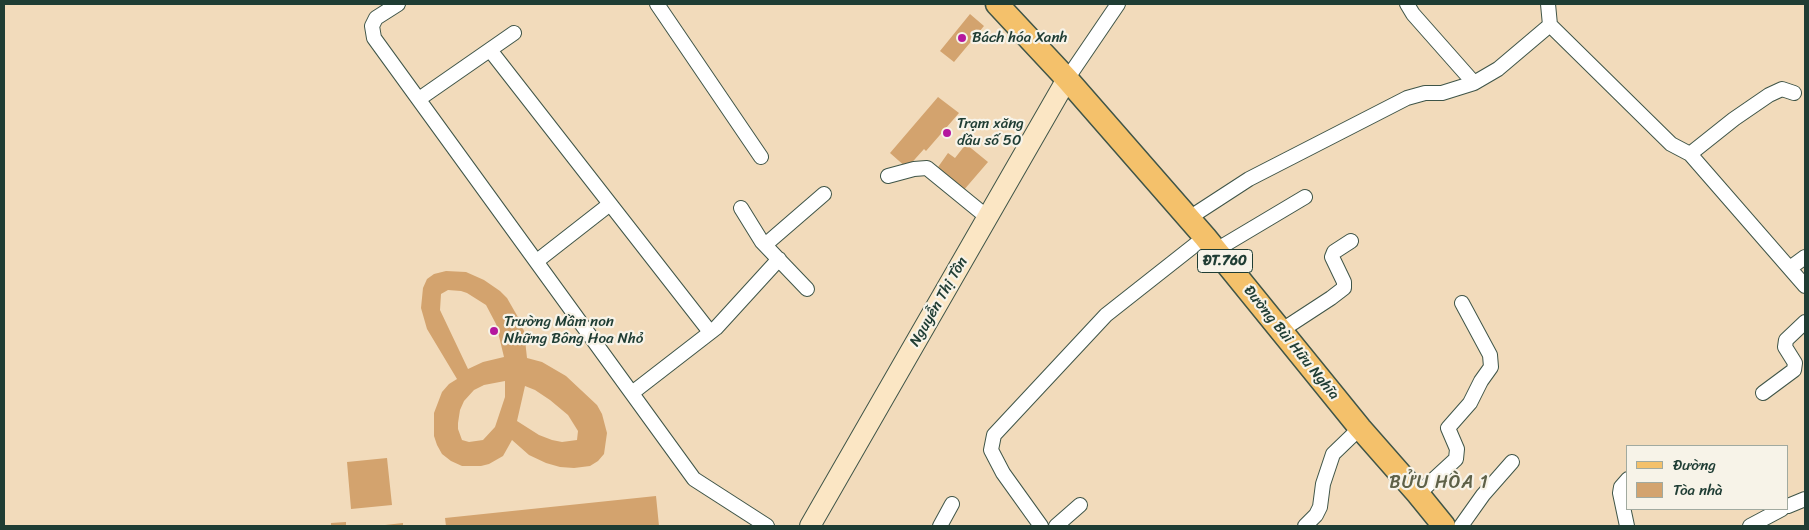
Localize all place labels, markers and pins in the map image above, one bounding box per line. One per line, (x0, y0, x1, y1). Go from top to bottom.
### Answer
place label: Bách hóa Xanh (972, 29, 1067, 47)
marker: Bách hóa Xanh (956, 32, 968, 44)
place label: Trạm xăng dầu số 50 (957, 115, 1024, 150)
marker: Trạm xăng dầu số 50 (941, 127, 953, 139)
place label: Trường Mầm non Những Bông Hoa Nhỏ (504, 313, 643, 348)
marker: Trường Mầm non Những Bông Hoa Nhỏ (488, 325, 500, 337)

